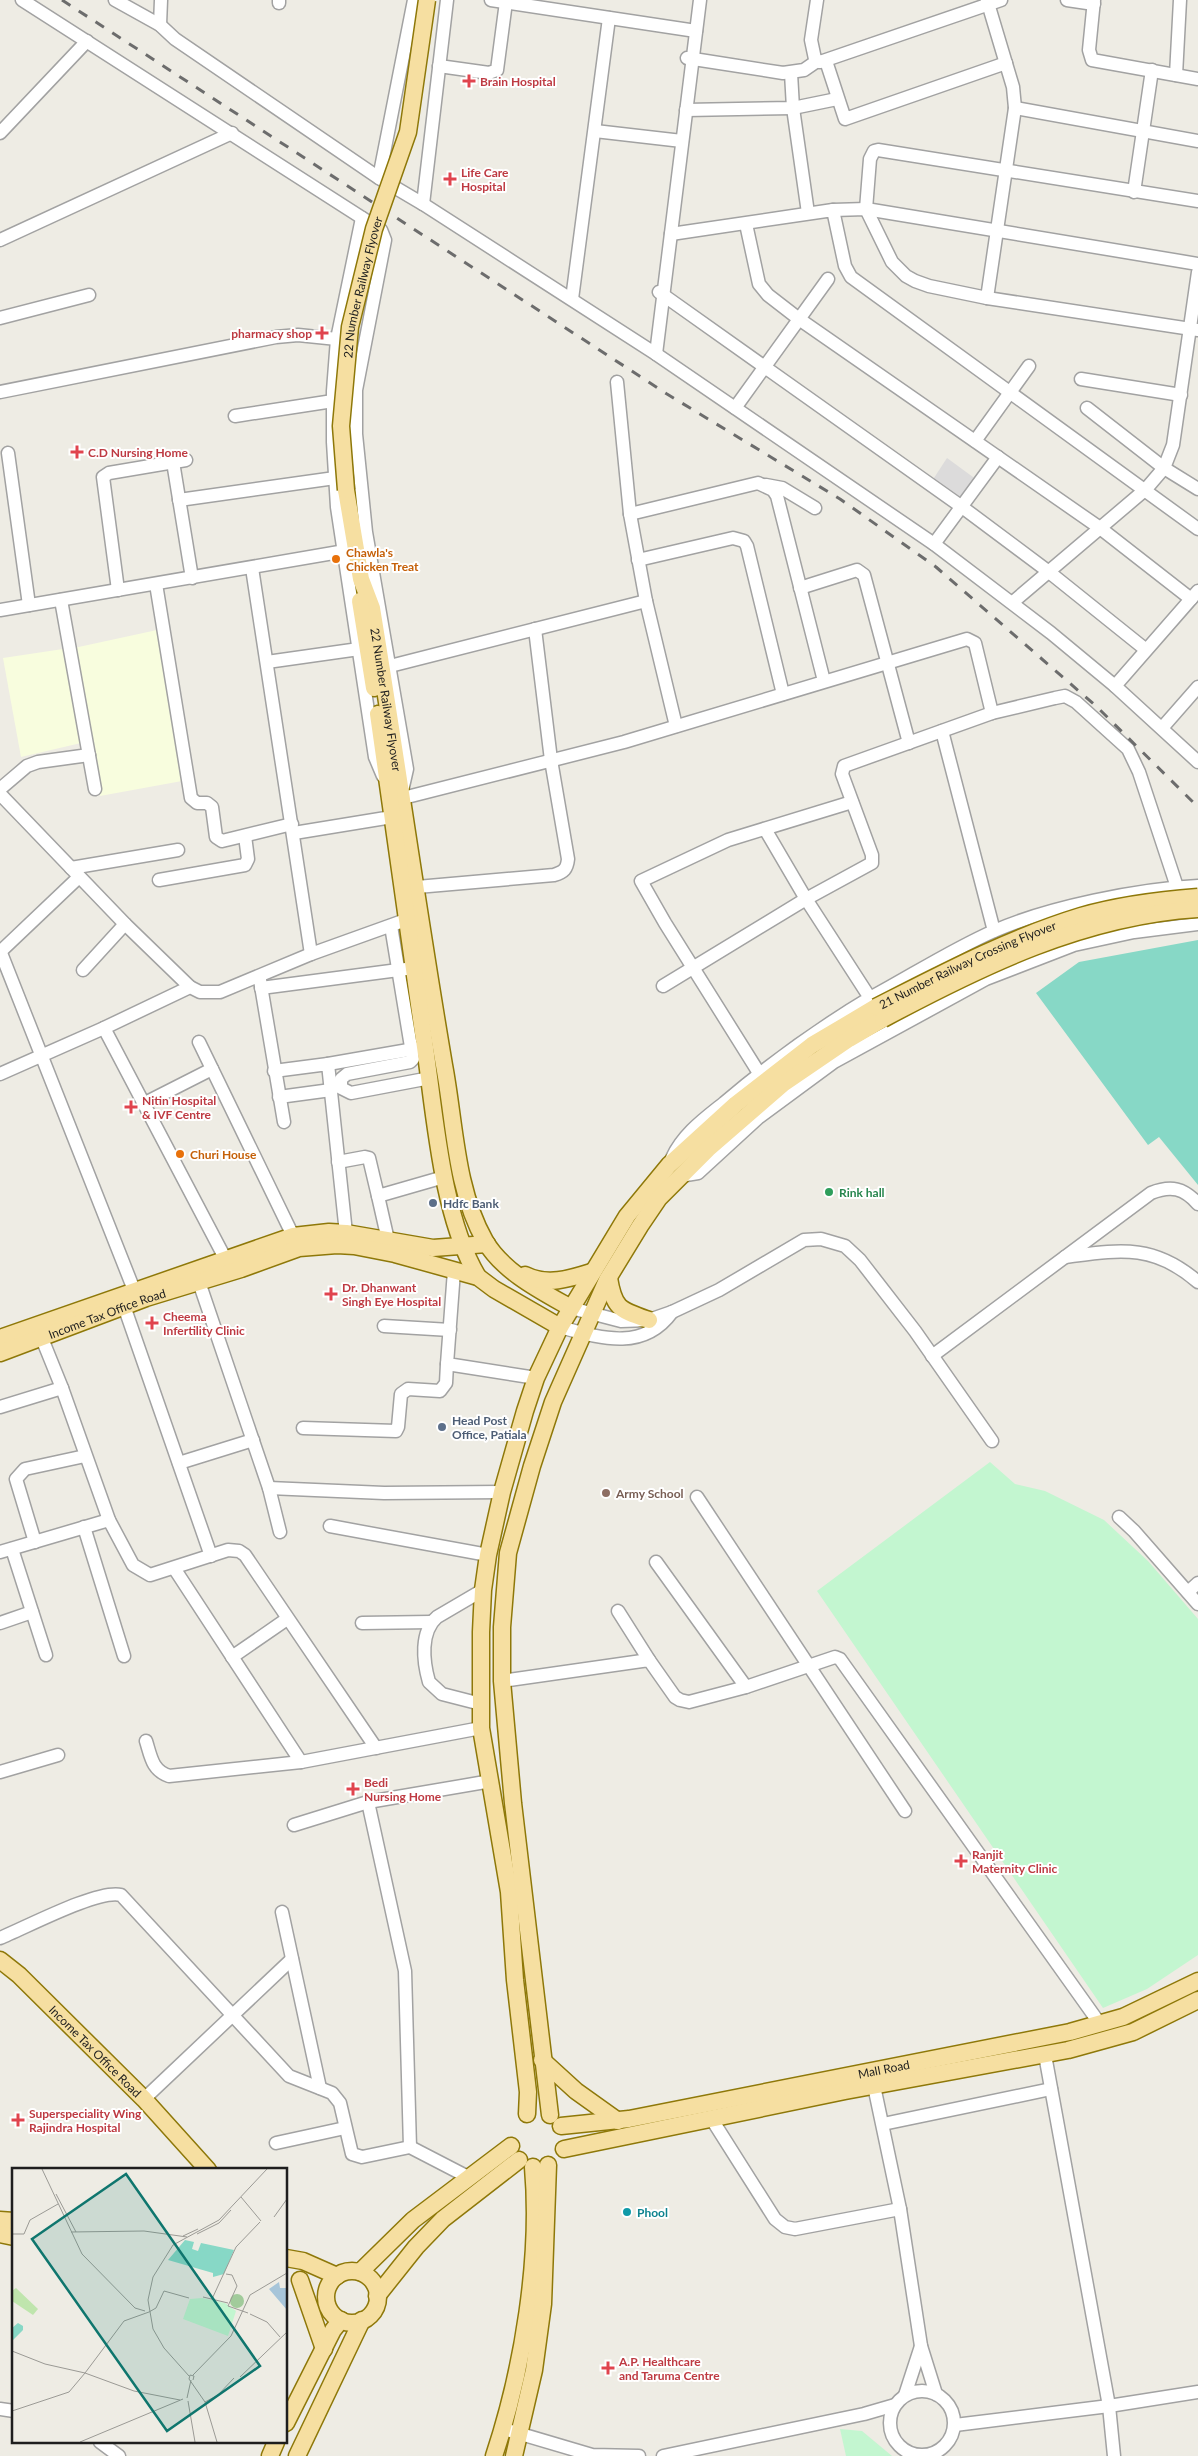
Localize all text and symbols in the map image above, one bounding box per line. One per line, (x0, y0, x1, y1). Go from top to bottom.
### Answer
marker: Brain Hospital (462, 74, 476, 88)
place label: Brain Hospital (480, 74, 556, 89)
place label: Life Care Hospital (461, 165, 509, 194)
marker: Life Care Hospital (443, 172, 457, 186)
street label: 22 Number Railway Flyover (340, 214, 386, 359)
place label: pharmacy shop (231, 326, 312, 341)
marker: pharmacy shop (316, 327, 328, 339)
marker: C.D Nursing Home (70, 445, 84, 459)
place label: C.D Nursing Home (88, 445, 189, 460)
place label: Chawla's Chicken Treat (346, 545, 419, 574)
marker: Chawla's Chicken Treat (330, 553, 342, 565)
street label: 22 Number Railway Flyover (368, 627, 405, 773)
street label: 21 Number Railway Crossing Flyover (876, 917, 1059, 1012)
place label: Nitin Hospital & IVF Centre (142, 1093, 216, 1122)
marker: Nitin Hospital & IVF Centre (124, 1100, 138, 1114)
place label: Churi House (190, 1147, 257, 1162)
marker: Churi House (174, 1148, 186, 1160)
place label: Rink hall (839, 1185, 885, 1200)
marker: Rink hall (823, 1186, 835, 1198)
place label: Hdfc Bank (443, 1196, 499, 1211)
marker: Hdfc Bank (427, 1197, 439, 1209)
place label: Dr. Dhanwant Singh Eye Hospital (342, 1280, 441, 1309)
street label: Income Tax Office Road (46, 1285, 167, 1342)
marker: Dr. Dhanwant Singh Eye Hospital (324, 1287, 338, 1301)
place label: Cheema Infertility Clinic (163, 1309, 245, 1338)
marker: Cheema Infertility Clinic (145, 1316, 159, 1330)
place label: Head Post Office, Patiala (452, 1413, 527, 1442)
marker: Head Post Office, Patiala (436, 1421, 448, 1433)
place label: Army School (615, 1486, 684, 1501)
marker: Army School (600, 1487, 612, 1499)
place label: Bedi Nursing Home (364, 1775, 442, 1804)
marker: Bedi Nursing Home (346, 1782, 360, 1796)
place label: Ranjit Maternity Clinic (972, 1847, 1058, 1876)
marker: Ranjit Maternity Clinic (954, 1854, 968, 1868)
street label: Income Tax Office Road (46, 2002, 145, 2100)
street label: Mall Road (857, 2056, 911, 2081)
place label: Superspeciality Wing Rajindra Hospital (29, 2106, 142, 2135)
marker: Superspeciality Wing Rajindra Hospital (11, 2113, 25, 2127)
inset map (12, 2168, 288, 2444)
place label: Phool (637, 2205, 668, 2220)
marker: Phool (621, 2206, 633, 2218)
place label: A.P. Healthcare and Taruma Centre (618, 2354, 720, 2383)
marker: A.P. Healthcare and Taruma Centre (601, 2361, 615, 2375)

